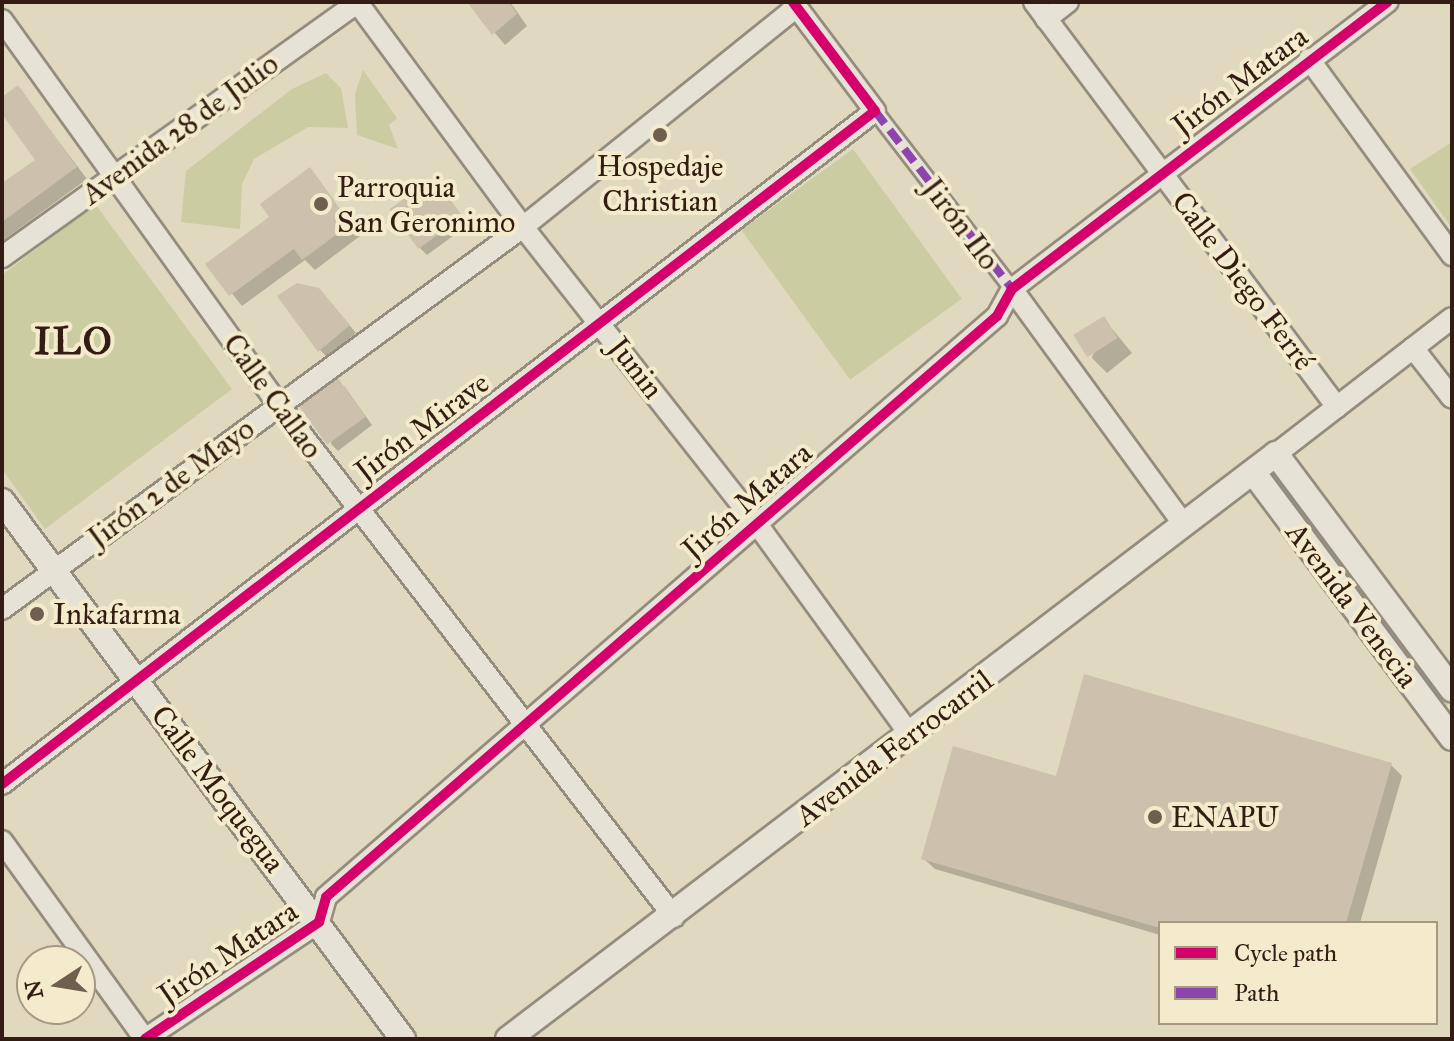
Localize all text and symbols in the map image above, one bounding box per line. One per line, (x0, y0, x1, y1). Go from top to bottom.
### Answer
street label: Jirón Matara (1165, 18, 1315, 144)
street label: Avenida 28 de Julio (75, 46, 285, 212)
marker: Hospedaje Christian (651, 126, 669, 144)
place label: Hospedaje Christian (597, 148, 723, 218)
place label: Parroquia San Geronimo (337, 169, 515, 240)
street label: Jirón Ilo (915, 171, 1007, 277)
street label: Calle Diego Ferré (1164, 185, 1322, 377)
marker: Parroquia San Geronimo (312, 195, 330, 213)
district label: ILO (34, 319, 114, 365)
street label: Calle Callao (216, 327, 330, 465)
street label: Junin (601, 330, 671, 406)
street label: Jirón Mirave (348, 365, 496, 489)
street label: Jirón 2 de Mayo (81, 410, 261, 556)
street label: Jirón Matara (675, 435, 819, 567)
street label: Avenida Venecia (1278, 515, 1426, 695)
place label: Inkafarma (53, 596, 181, 632)
marker: Inkafarma (28, 605, 46, 623)
street label: Avenida Ferrocarril (788, 662, 1000, 834)
street label: Calle Moquegua (143, 698, 293, 880)
place label: ENAPU (1171, 799, 1279, 835)
marker: ENAPU (1146, 808, 1164, 826)
street label: Jirón Matara (151, 893, 305, 1013)
legend (1158, 921, 1438, 1025)
text: Cycle path (1234, 938, 1337, 968)
north arrow (16, 945, 96, 1025)
text: N (19, 978, 49, 1002)
text: Path (1234, 978, 1279, 1008)

